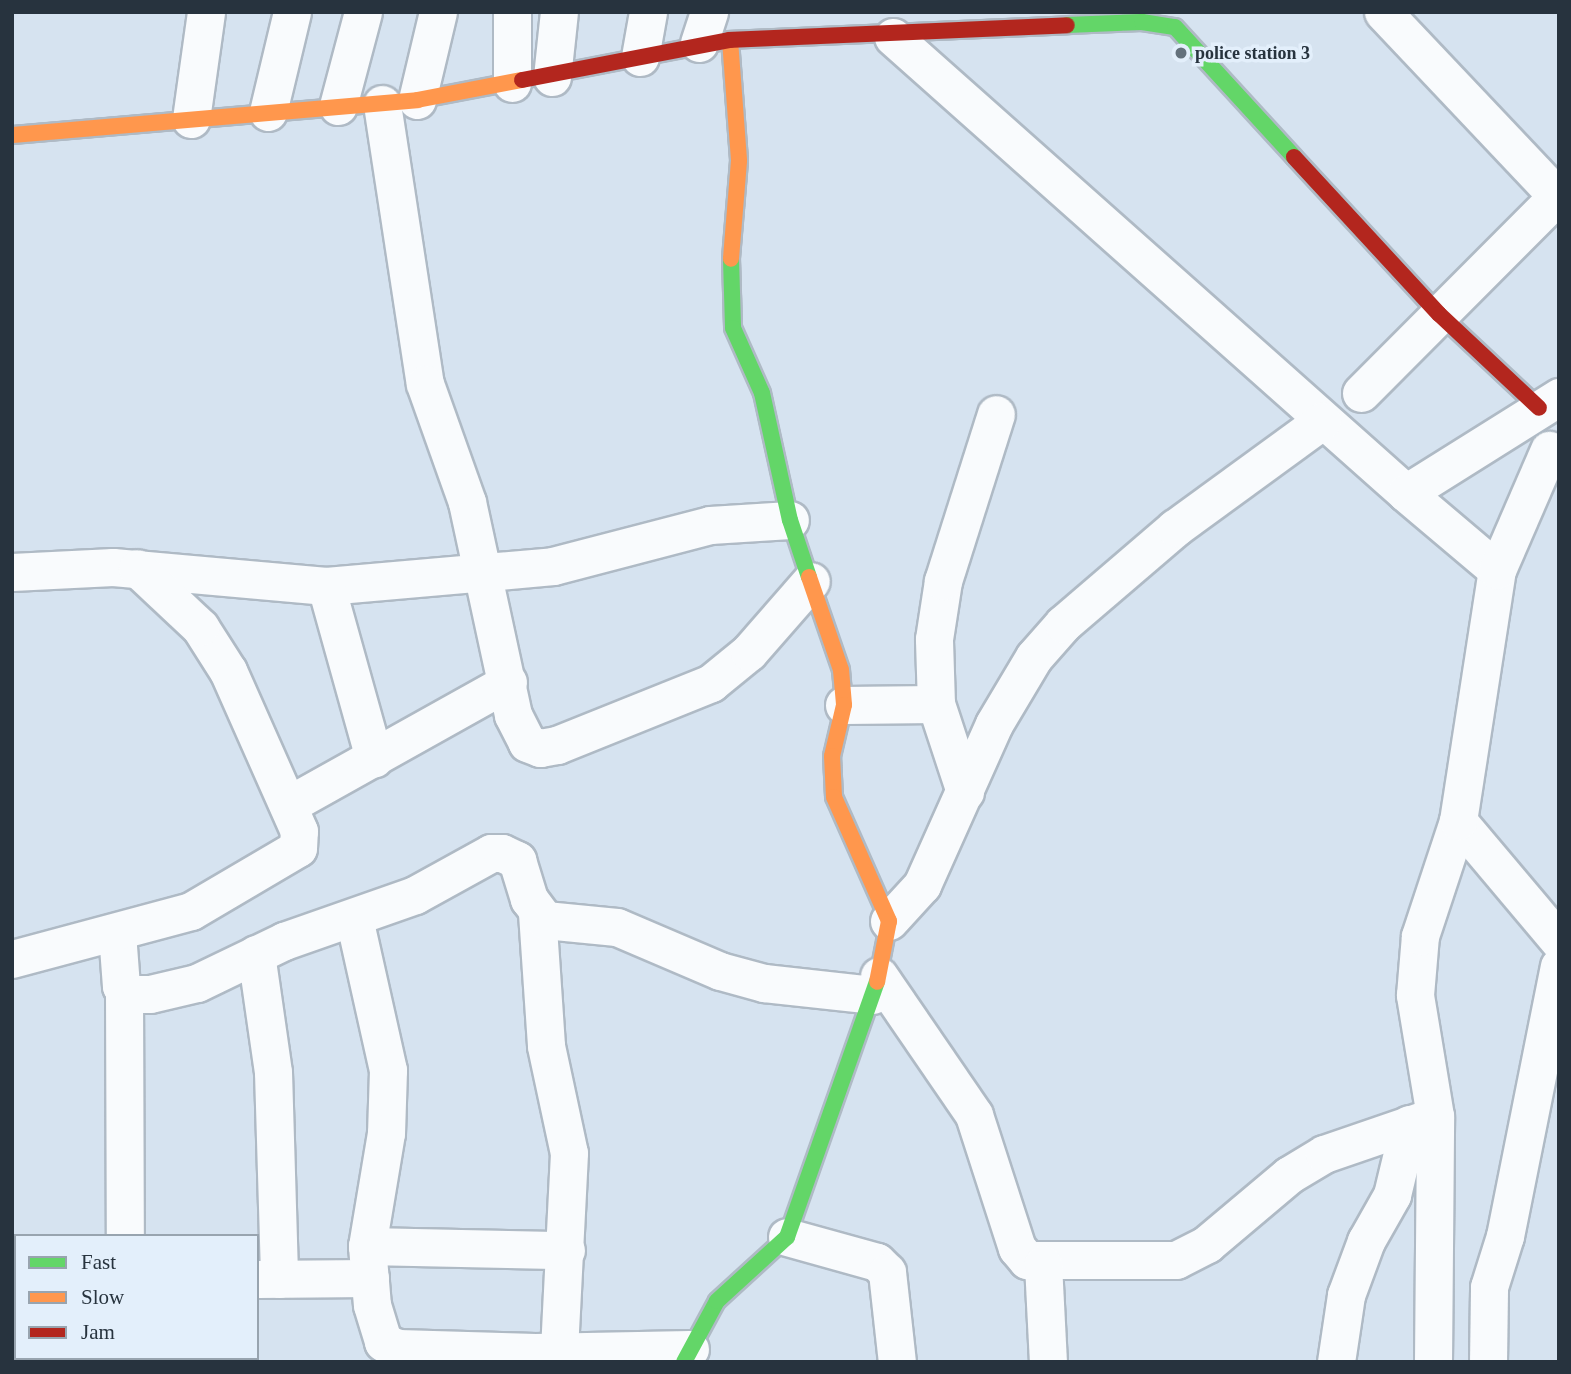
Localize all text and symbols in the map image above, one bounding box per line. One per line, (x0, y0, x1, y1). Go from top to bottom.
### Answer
place label: police station 3 (1195, 42, 1310, 64)
marker: police station 3 (1173, 45, 1189, 61)
legend (14, 1234, 259, 1360)
text: Fast (81, 1250, 116, 1274)
text: Slow (81, 1285, 124, 1309)
text: Jam (81, 1320, 115, 1344)

